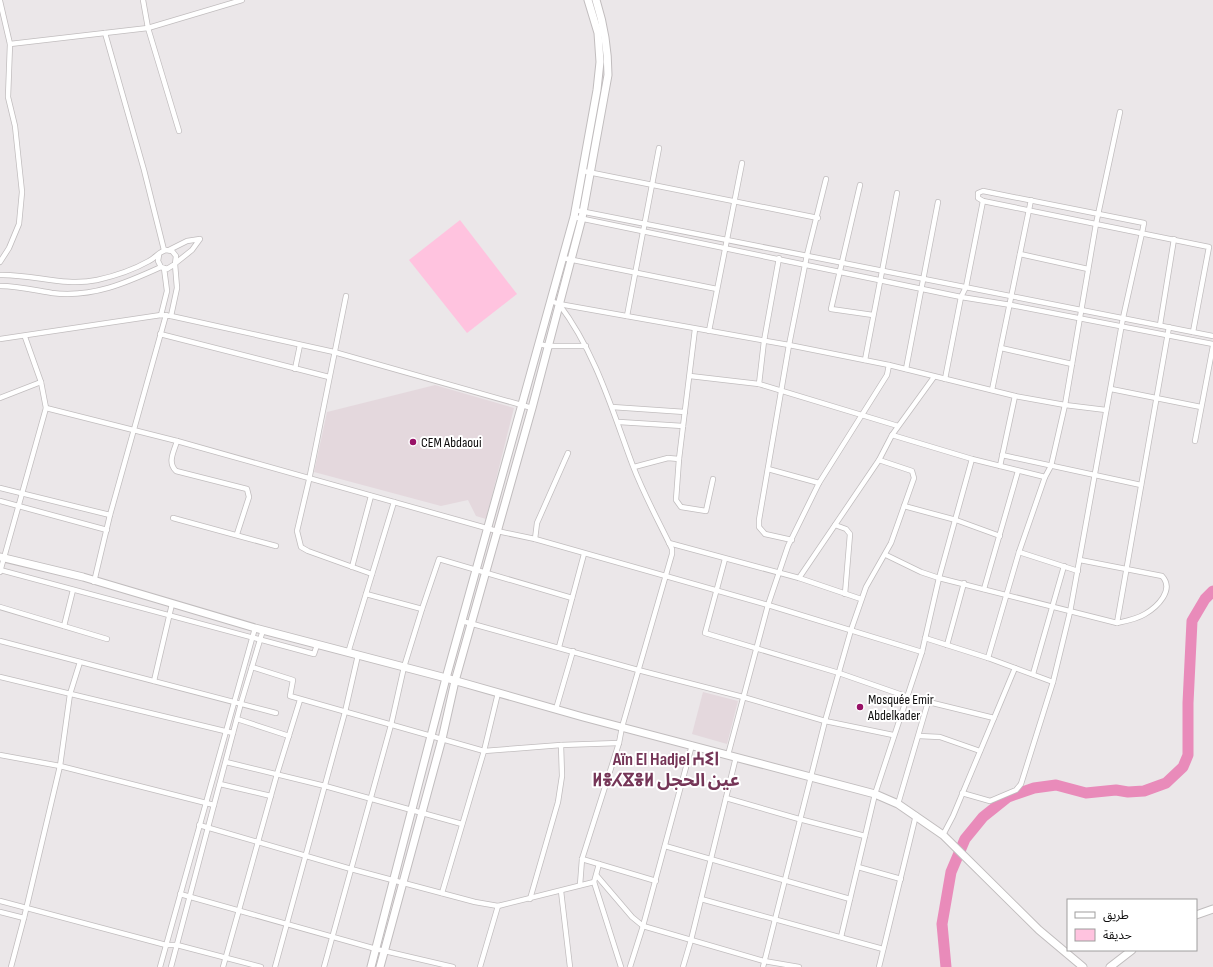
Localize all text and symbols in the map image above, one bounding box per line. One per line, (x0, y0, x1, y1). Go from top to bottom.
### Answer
place label: CEM Abdaoui (421, 434, 482, 451)
marker: CEM Abdaoui (408, 437, 418, 447)
place label: Mosquée Emir Abdelkader (867, 691, 934, 724)
marker: Mosquée Emir Abdelkader (855, 702, 865, 712)
district label: Aïn El Hadjel ⵄⵉⵏ ⵍⴻⵃⴵⴻⵍ عين الحجل (592, 749, 740, 791)
legend (1067, 899, 1197, 951)
text: طريق (1103, 908, 1129, 923)
text: حديقة (1103, 928, 1132, 943)

